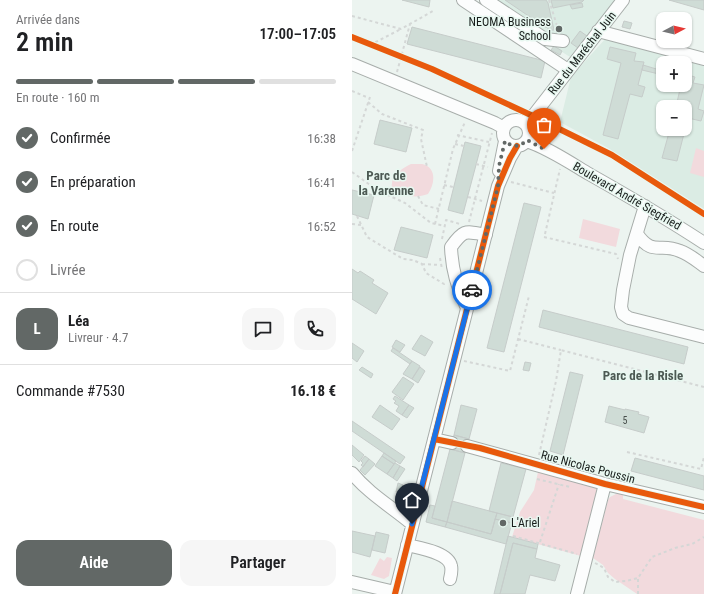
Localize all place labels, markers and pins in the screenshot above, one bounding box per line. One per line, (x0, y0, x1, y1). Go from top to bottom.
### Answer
place label: NEOMA Business School (469, 15, 551, 43)
marker: NEOMA Business School (554, 24, 564, 34)
pin (527, 108, 561, 149)
pin (395, 483, 429, 524)
place label: L'Ariel (511, 516, 540, 530)
marker: L'Ariel (498, 518, 508, 528)

